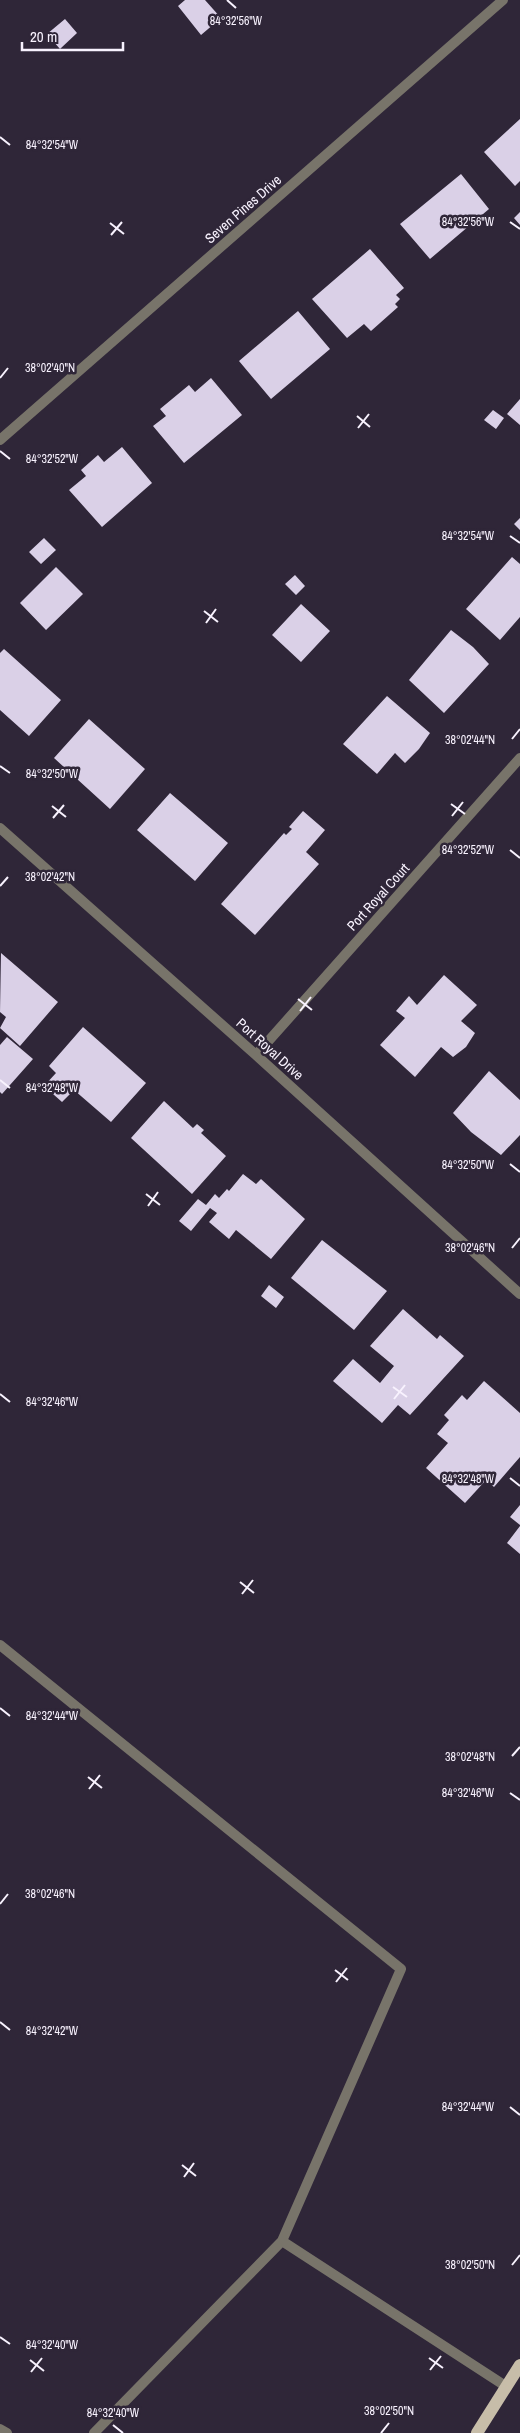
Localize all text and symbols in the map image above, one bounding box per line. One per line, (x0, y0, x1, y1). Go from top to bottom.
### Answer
text: 84°32'56"W (210, 13, 263, 29)
scale bar (22, 20, 124, 52)
text: 20 m (30, 26, 57, 47)
text: 84°32'54"W (26, 137, 79, 153)
street label: Seven Pines Drive (201, 171, 285, 247)
text: 84°32'56"W (442, 214, 495, 230)
text: 38°02'40"N (25, 360, 75, 376)
text: 84°32'52"W (26, 451, 79, 467)
text: 84°32'54"W (442, 528, 495, 544)
text: 38°02'44"N (445, 732, 495, 748)
text: 84°32'50"W (26, 766, 79, 782)
text: 84°32'52"W (442, 842, 495, 858)
street label: Port Royal Court (343, 859, 413, 935)
text: 38°02'42"N (25, 869, 75, 885)
street label: Port Royal Drive (233, 1014, 307, 1084)
text: 84°32'48"W (26, 1080, 79, 1096)
text: 84°32'50"W (442, 1157, 495, 1173)
text: 38°02'46"N (445, 1240, 495, 1256)
text: 84°32'46"W (26, 1394, 79, 1410)
text: 84°32'48"W (442, 1471, 495, 1487)
text: 84°32'44"W (26, 1708, 79, 1724)
text: 38°02'48"N (445, 1749, 495, 1765)
text: 84°32'46"W (442, 1785, 495, 1801)
text: 38°02'46"N (25, 1886, 75, 1902)
text: 84°32'42"W (26, 2023, 79, 2039)
text: 84°32'44"W (442, 2099, 495, 2115)
text: 38°02'50"N (445, 2257, 495, 2273)
text: 84°32'40"W (26, 2337, 79, 2353)
text: 38°02'50"N (364, 2403, 414, 2419)
text: 84°32'40"W (87, 2405, 140, 2421)

